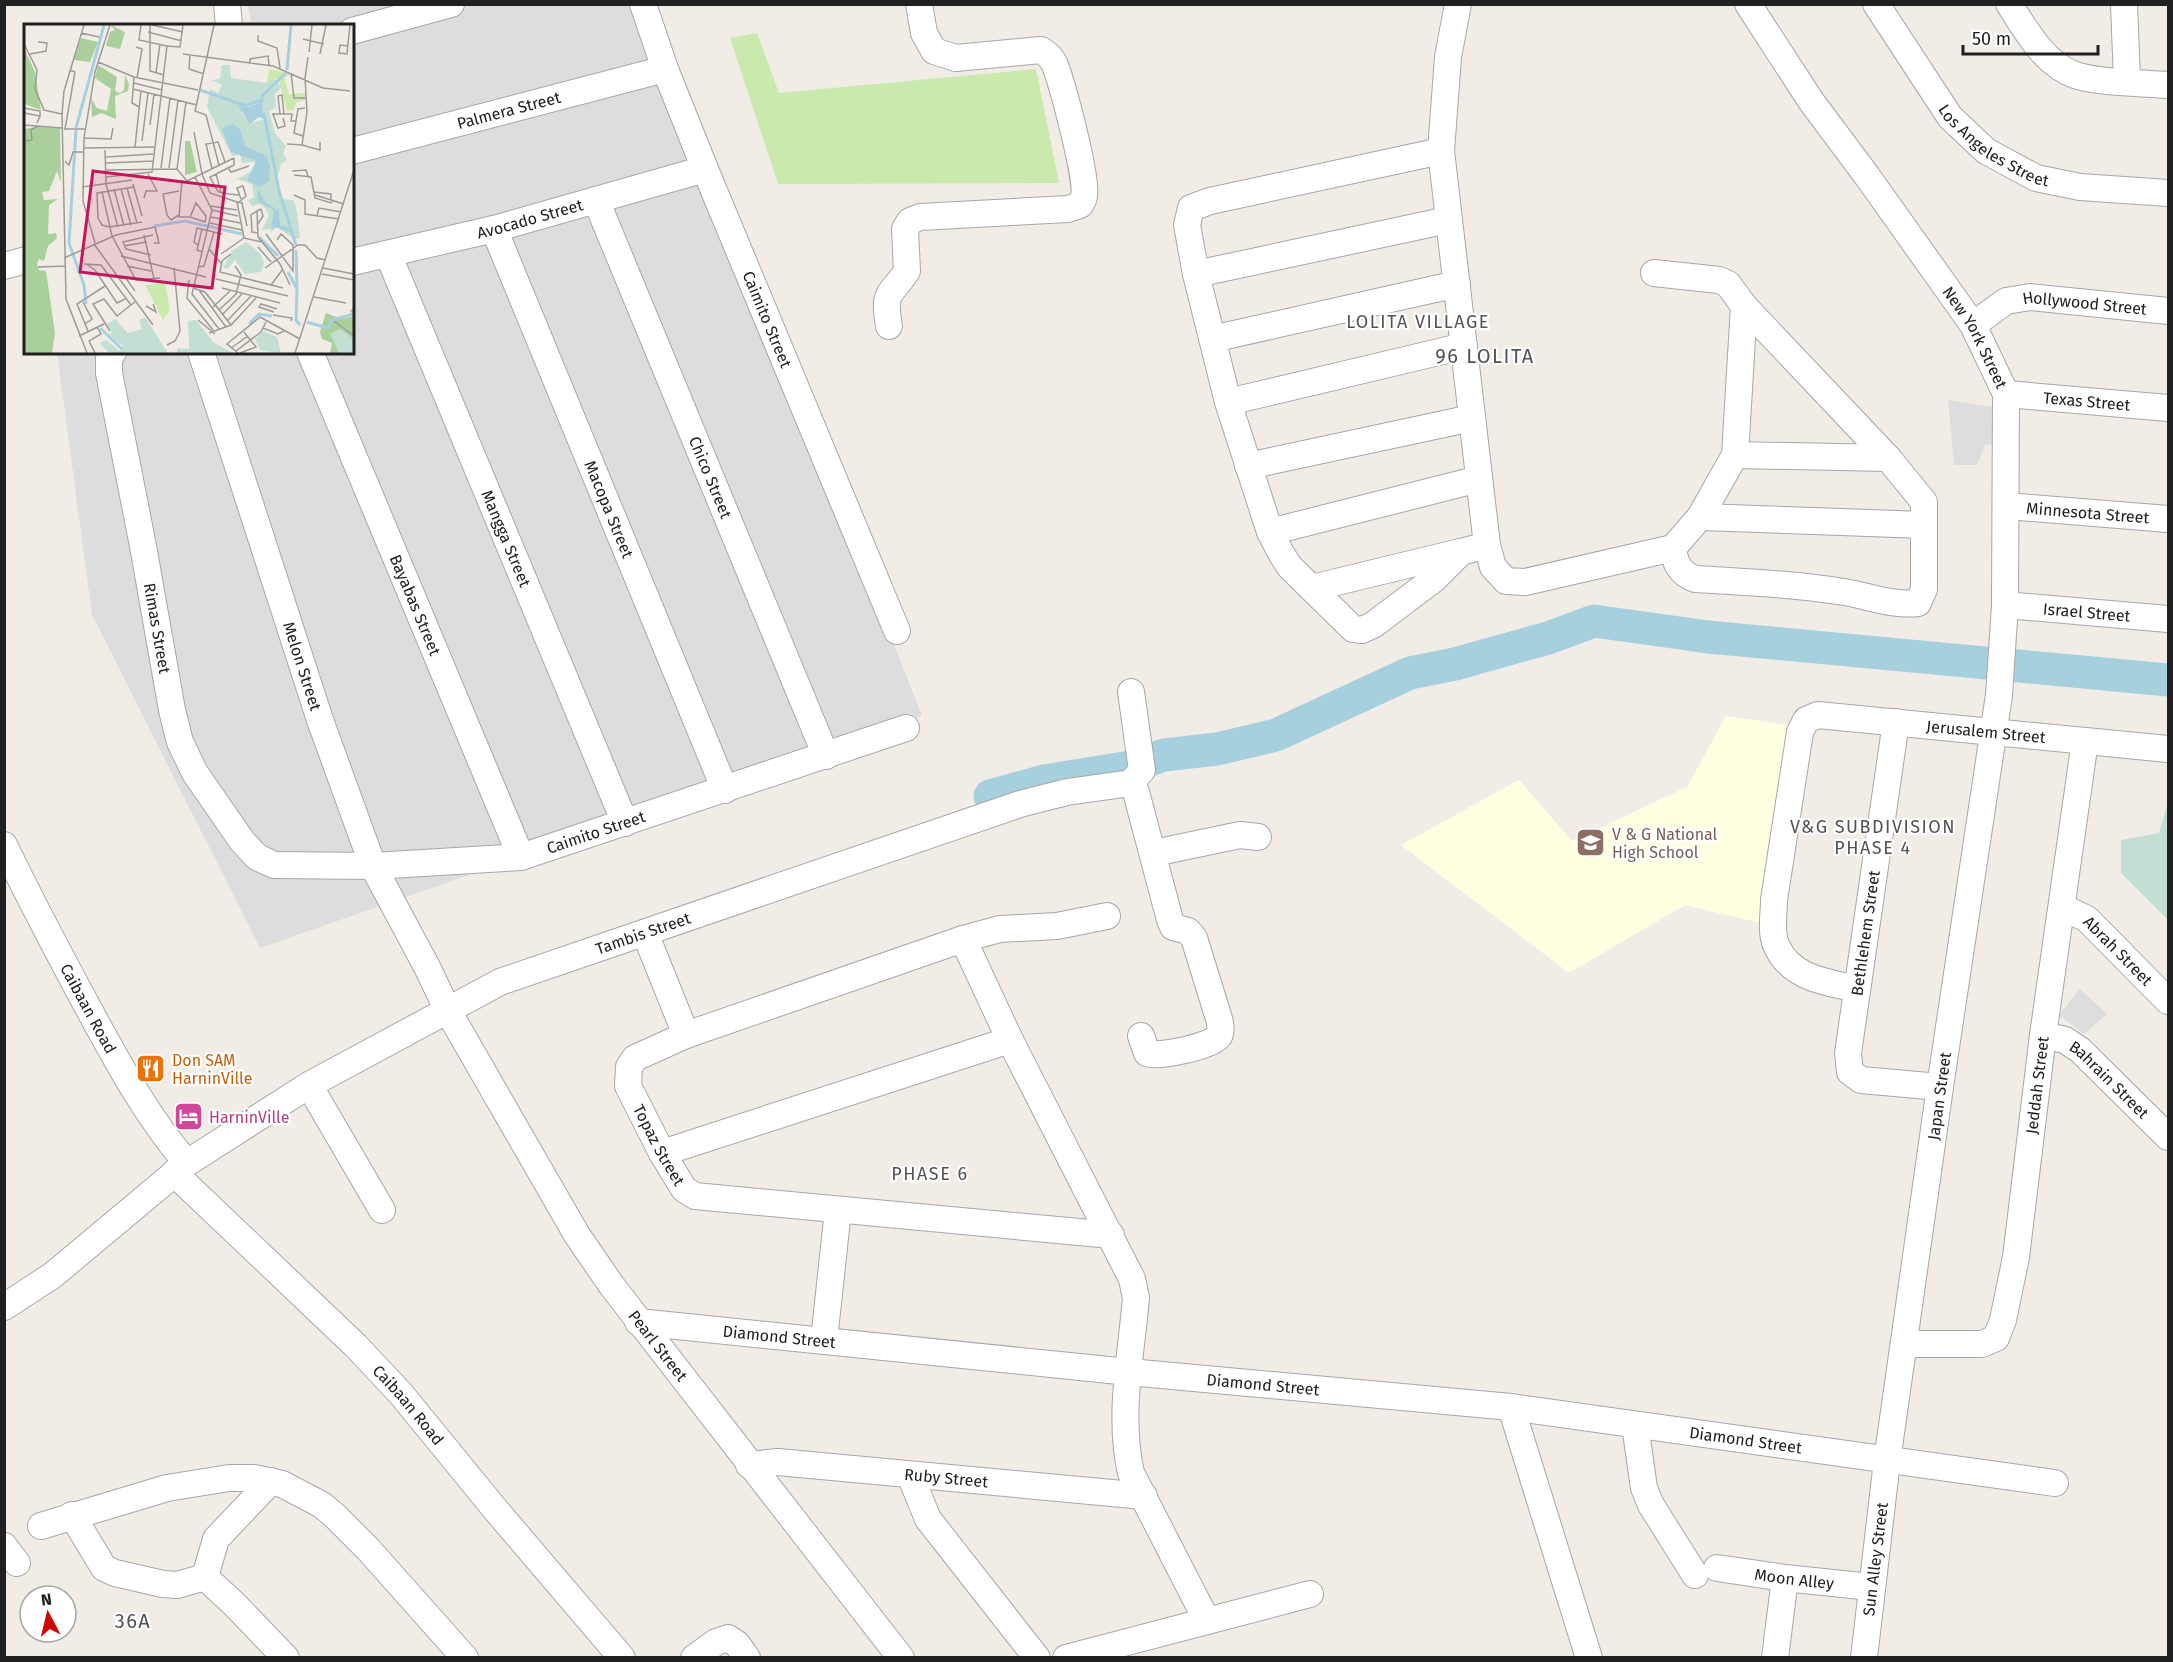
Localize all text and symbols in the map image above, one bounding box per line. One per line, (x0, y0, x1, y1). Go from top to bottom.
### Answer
scale bar (1963, 18, 2098, 56)
inset map (24, 24, 354, 354)
text: 50 m (1972, 28, 2011, 50)
street label: Palmera Street (455, 88, 563, 133)
street label: Los Angeles Street (1934, 101, 2051, 190)
street label: Avocado Street (475, 195, 585, 243)
street label: Caimito Street (738, 268, 796, 371)
street label: New York Street (1938, 283, 2011, 392)
street label: Hollywood Street (2021, 288, 2148, 319)
district label: LOLITA VILLAGE (1346, 311, 1490, 333)
district label: 96 LOLITA (1435, 344, 1535, 368)
street label: Texas Street (2042, 388, 2131, 415)
street label: Chico Street (685, 434, 736, 521)
street label: Macopa Street (580, 458, 638, 561)
street label: Mangga Street (477, 487, 535, 590)
street label: Minnesota Street (2025, 499, 2150, 527)
street label: Bayabas Street (386, 552, 445, 659)
street label: Rimas Street (140, 582, 174, 675)
street label: Israel Street (2042, 599, 2131, 626)
street label: Melon Street (279, 619, 325, 713)
street label: Jerusalem Street (1925, 717, 2047, 747)
street label: Caimito Street (544, 807, 648, 858)
district label: V&G SUBDIVISION PHASE 4 (1790, 816, 1956, 859)
place label: V & G National High School (1612, 825, 1718, 862)
school or university icon: V & G National High School (1575, 827, 1607, 859)
street label: Bethlehem Street (1847, 869, 1884, 997)
street label: Tambis Street (593, 908, 693, 959)
street label: Abrah Street (2079, 912, 2156, 990)
street label: Caibaan Road (56, 961, 120, 1057)
street label: Jeddah Street (2022, 1035, 2053, 1135)
street label: Bahrain Street (2066, 1037, 2153, 1123)
place label: Don SAM HarninVille (172, 1051, 252, 1088)
street label: Japan Street (1924, 1051, 1955, 1141)
restaurant icon: Don SAM HarninVille (135, 1053, 167, 1085)
hotel icon: HarninVille (172, 1101, 204, 1133)
street label: Topaz Street (629, 1101, 689, 1189)
place label: HarninVille (209, 1108, 289, 1127)
district label: PHASE 6 (891, 1163, 969, 1185)
street label: Pearl Street (624, 1306, 691, 1385)
street label: Diamond Street (722, 1322, 837, 1352)
street label: Caibaan Road (369, 1361, 448, 1449)
street label: Diamond Street (1206, 1370, 1320, 1399)
street label: Diamond Street (1688, 1423, 1803, 1458)
street label: Ruby Street (903, 1465, 989, 1491)
street label: Sun Alley Street (1859, 1501, 1892, 1617)
street label: Moon Alley (1753, 1565, 1835, 1593)
north arrow (18, 1584, 78, 1644)
text: N (40, 1590, 53, 1610)
district label: 36A (115, 1609, 151, 1633)

